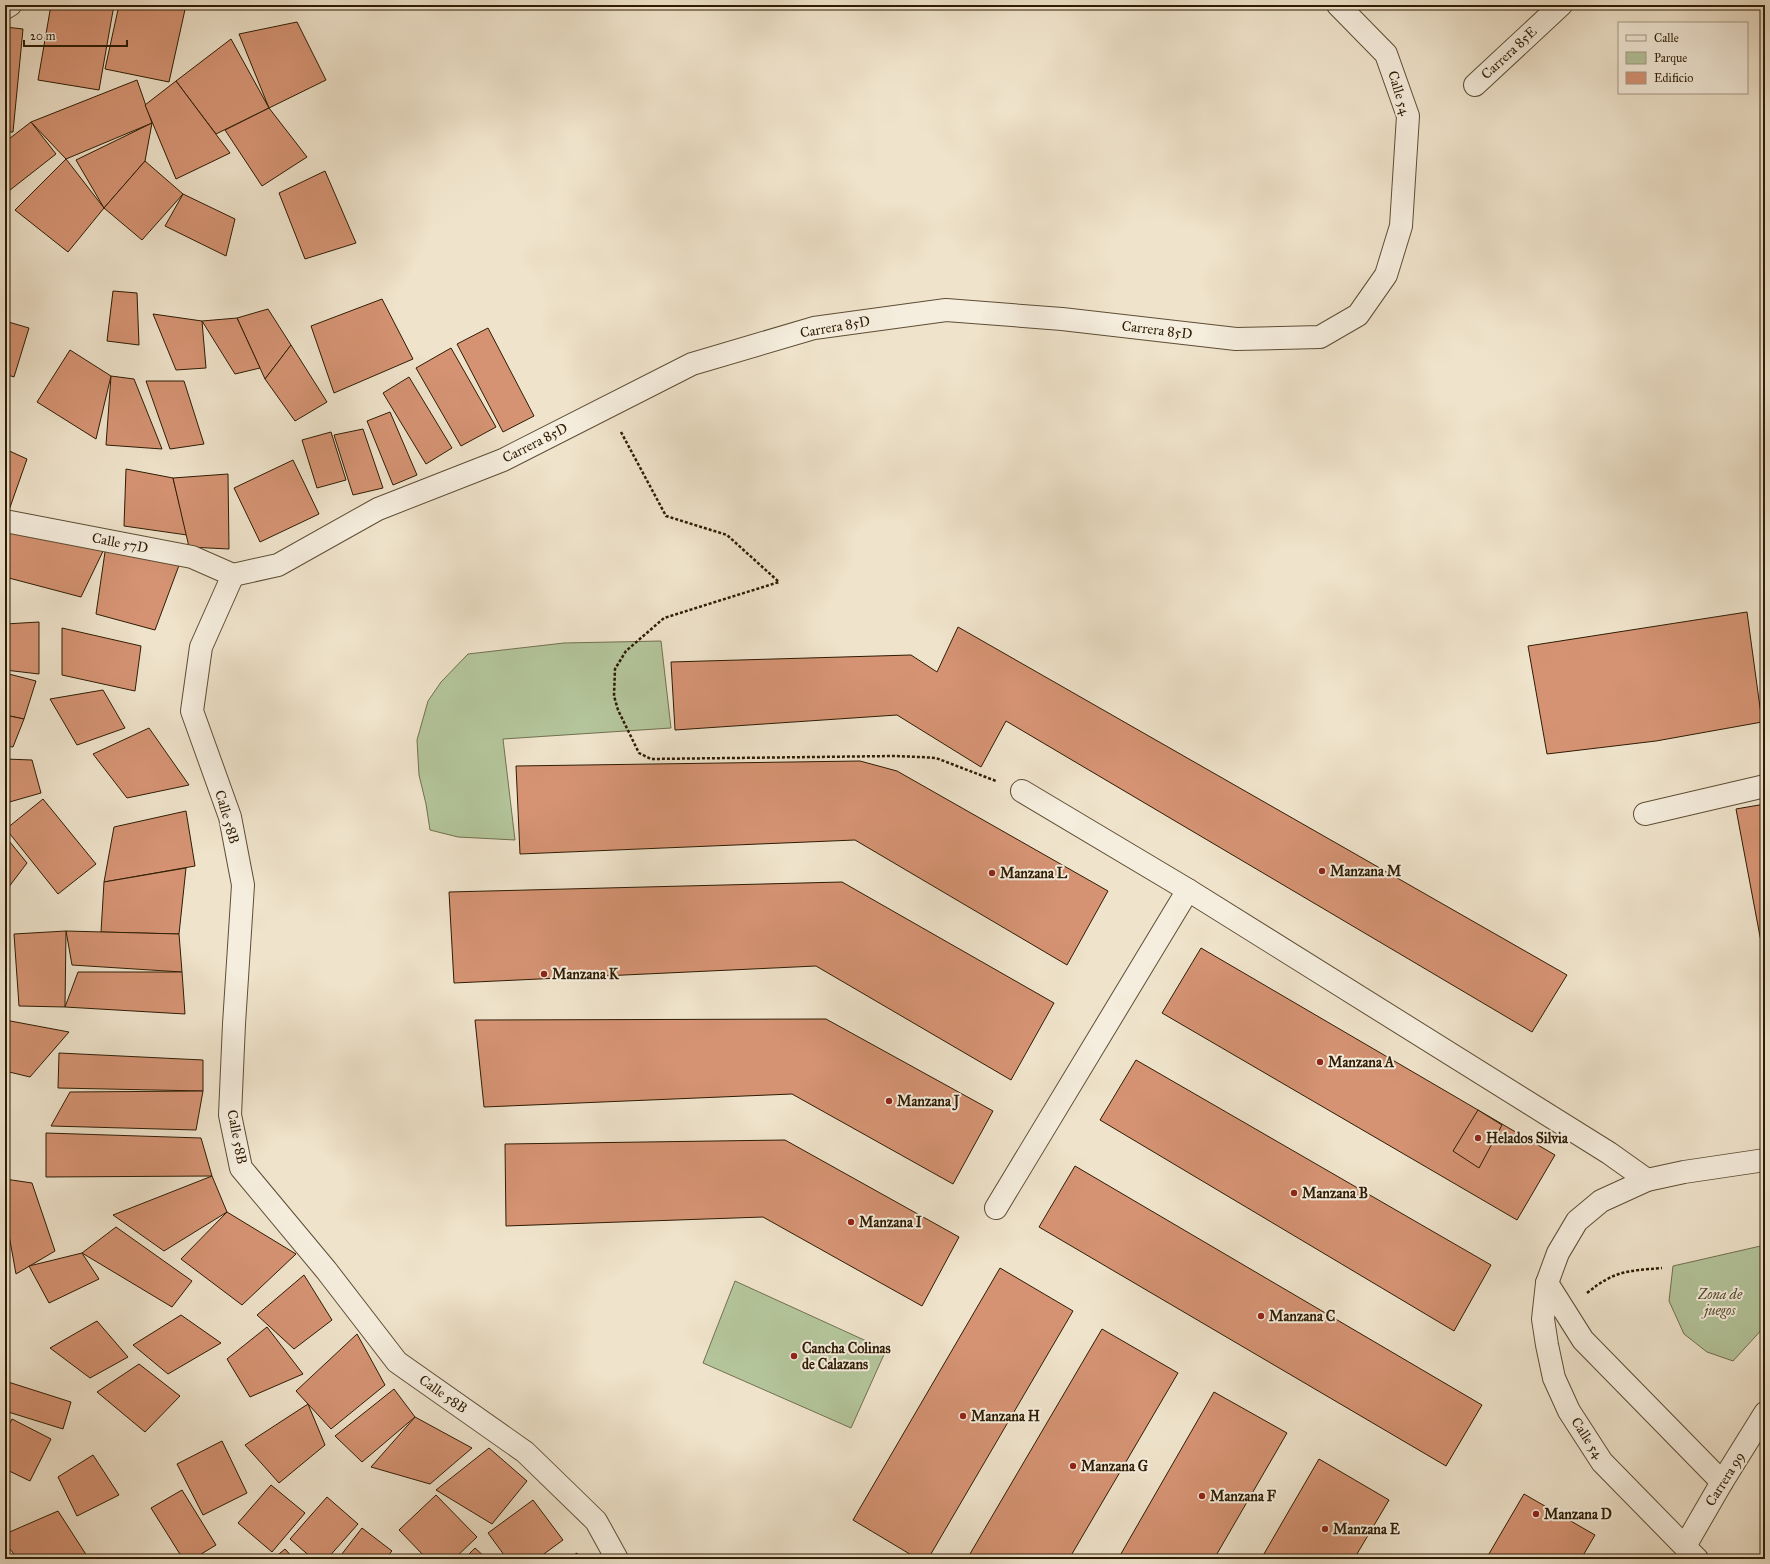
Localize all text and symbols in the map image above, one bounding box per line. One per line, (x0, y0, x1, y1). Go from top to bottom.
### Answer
scale bar (24, 22, 127, 48)
legend (1618, 22, 1748, 94)
street label: Carrera 85E (1478, 23, 1540, 83)
text: 20 m (30, 29, 56, 43)
text: Calle (1654, 31, 1679, 45)
text: Parque (1654, 51, 1687, 66)
street label: Calle 54 (1384, 69, 1414, 119)
text: Edificio (1654, 71, 1693, 85)
street label: Carrera 85D (799, 312, 871, 342)
street label: Carrera 85D (1121, 317, 1193, 343)
street label: Carrera 85D (500, 419, 570, 467)
street label: Calle 57D (90, 529, 150, 557)
street label: Calle 58B (211, 788, 243, 846)
place label: Manzana M (1330, 863, 1402, 880)
place label: Manzana L (1000, 865, 1068, 882)
marker: Manzana M (1317, 866, 1327, 876)
marker: Manzana L (987, 868, 997, 878)
place label: Manzana K (552, 966, 620, 983)
marker: Manzana K (539, 969, 549, 979)
place label: Manzana A (1328, 1054, 1395, 1071)
marker: Manzana A (1315, 1057, 1325, 1067)
place label: Manzana J (897, 1093, 960, 1111)
marker: Manzana J (884, 1096, 894, 1106)
street label: Calle 58B (223, 1108, 251, 1166)
place label: Helados Silvia (1486, 1130, 1569, 1147)
marker: Helados Silvia (1473, 1133, 1483, 1143)
place label: Manzana B (1302, 1185, 1368, 1202)
marker: Manzana B (1289, 1188, 1299, 1198)
place label: Manzana I (859, 1214, 922, 1231)
marker: Manzana I (846, 1217, 856, 1227)
park label: Zona de juegos (1697, 1286, 1743, 1319)
place label: Manzana C (1269, 1308, 1335, 1325)
marker: Manzana C (1256, 1311, 1266, 1321)
place label: Cancha Colinas de Calazans (802, 1340, 891, 1373)
marker: Cancha Colinas de Calazans (789, 1351, 799, 1361)
street label: Calle 58B (416, 1371, 470, 1417)
place label: Manzana H (971, 1408, 1040, 1425)
marker: Manzana H (958, 1411, 968, 1421)
street label: Calle 54 (1567, 1414, 1607, 1463)
street label: Carrera 99 (1702, 1449, 1748, 1509)
place label: Manzana G (1081, 1458, 1149, 1475)
marker: Manzana G (1068, 1461, 1078, 1471)
place label: Manzana F (1210, 1488, 1277, 1505)
marker: Manzana F (1197, 1491, 1207, 1501)
place label: Manzana D (1544, 1506, 1612, 1523)
marker: Manzana D (1531, 1509, 1541, 1519)
place label: Manzana E (1333, 1521, 1400, 1538)
marker: Manzana E (1320, 1524, 1330, 1534)

